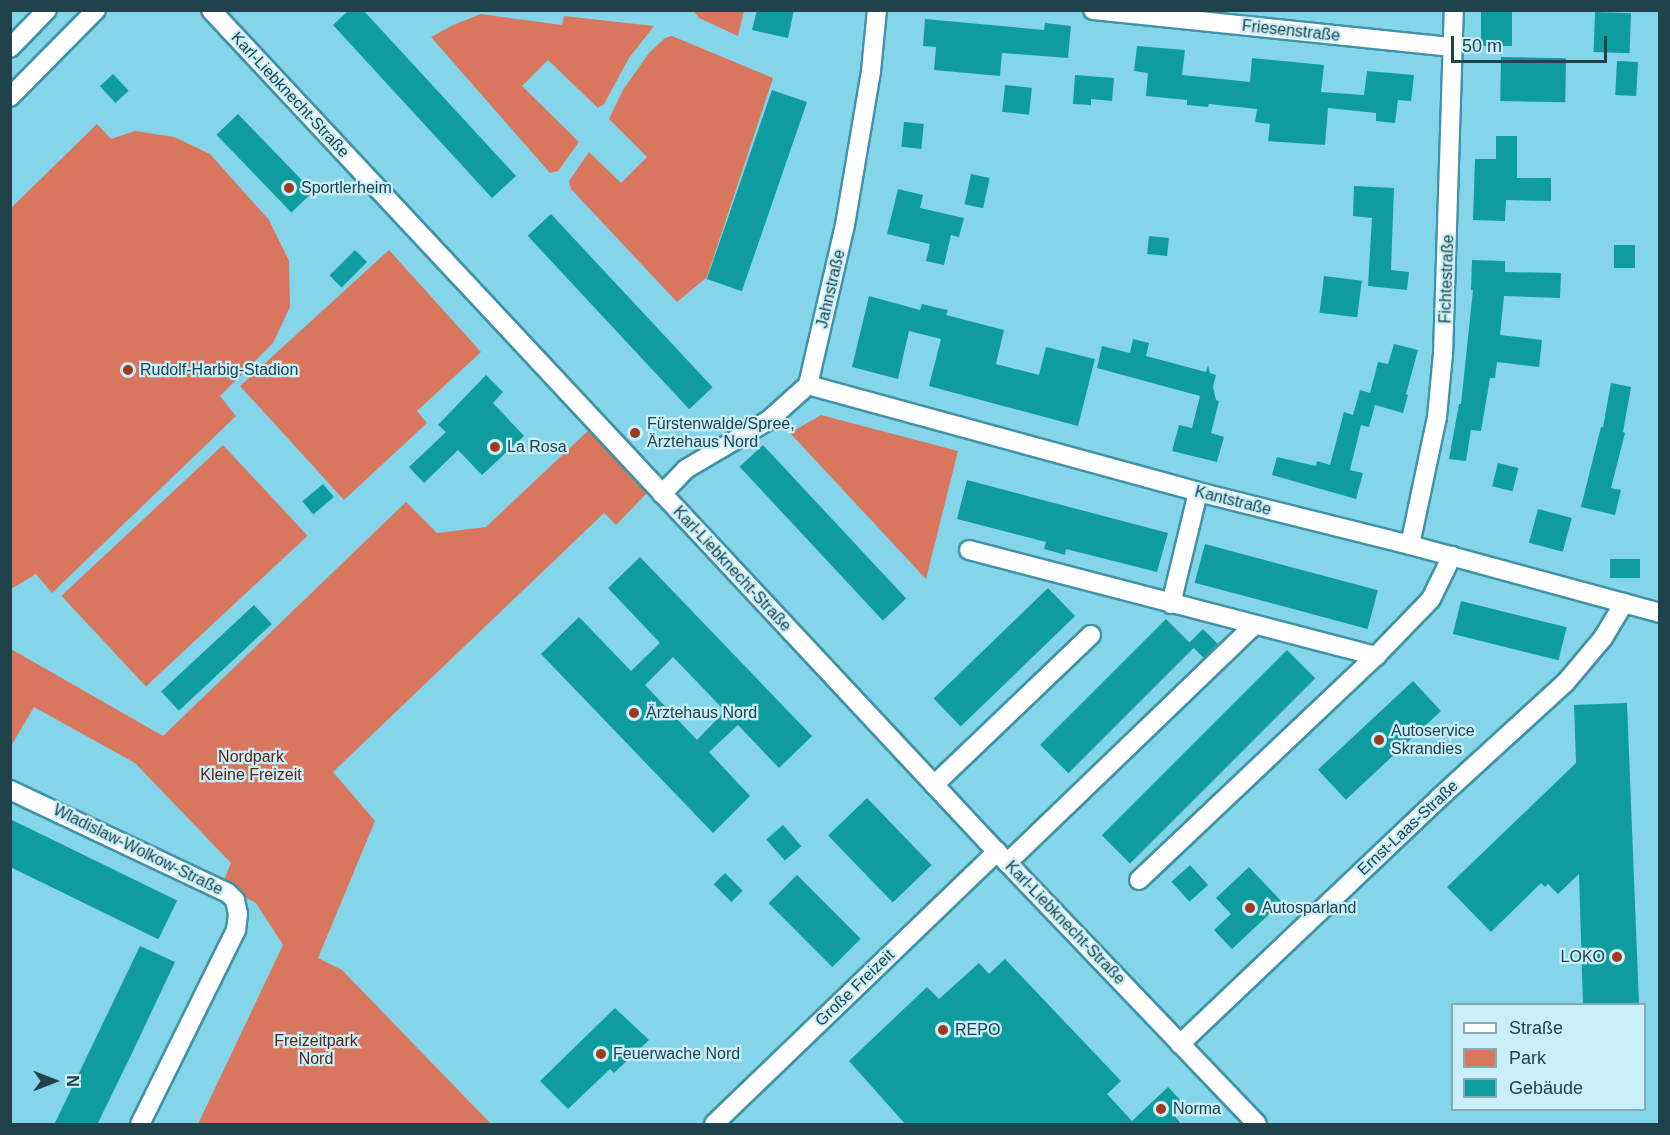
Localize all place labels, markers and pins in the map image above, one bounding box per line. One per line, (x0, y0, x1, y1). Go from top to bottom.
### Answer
place label: Sportlerheim (301, 178, 392, 198)
marker: Sportlerheim (282, 181, 296, 195)
place label: Rudolf-Harbig-Stadion (140, 360, 298, 380)
marker: Rudolf-Harbig-Stadion (121, 363, 135, 377)
place label: Fürstenwalde/Spree, Ärztehaus Nord (647, 414, 795, 452)
marker: Fürstenwalde/Spree, Ärztehaus Nord (628, 426, 642, 440)
place label: La Rosa (507, 437, 567, 457)
marker: La Rosa (488, 440, 502, 454)
place label: Ärztehaus Nord (646, 703, 757, 723)
marker: Ärztehaus Nord (627, 706, 641, 720)
place label: Autoservice Skrandies (1391, 721, 1475, 759)
marker: Autoservice Skrandies (1372, 733, 1386, 747)
place label: Autosparland (1262, 898, 1356, 918)
marker: Autosparland (1243, 901, 1257, 915)
place label: LOKO (1561, 947, 1605, 967)
marker: LOKO (1610, 950, 1624, 964)
place label: REPO (955, 1020, 1000, 1040)
marker: REPO (936, 1023, 950, 1037)
place label: Feuerwache Nord (613, 1044, 740, 1064)
marker: Feuerwache Nord (594, 1047, 608, 1061)
place label: Norma (1173, 1099, 1221, 1119)
marker: Norma (1154, 1102, 1168, 1116)

